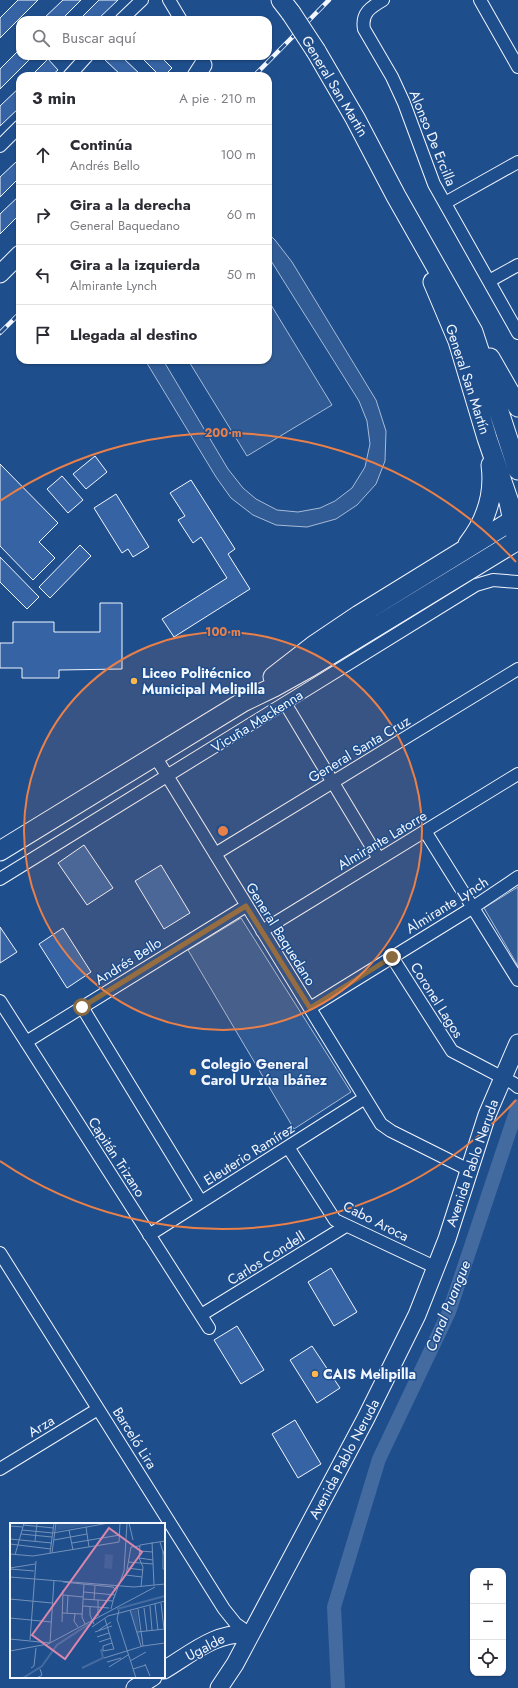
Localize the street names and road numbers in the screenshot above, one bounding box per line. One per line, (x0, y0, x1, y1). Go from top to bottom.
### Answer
street label: General San Martín (297, 32, 373, 140)
street label: Alonso De Ercilla (405, 87, 461, 189)
street label: General San Martín (441, 321, 495, 437)
street label: Vicuña Mackenna (207, 685, 307, 757)
street label: General Santa Cruz (304, 710, 414, 787)
street label: Almirante Latorre (333, 805, 431, 875)
street label: Almirante Lynch (402, 872, 492, 938)
street label: General Baquedano (241, 879, 321, 990)
street label: Andrés Bello (91, 932, 166, 989)
street label: Coronel Lagos (406, 958, 468, 1042)
street label: Avenida Pablo Neruda (441, 1097, 503, 1229)
street label: Capitán Trizano (84, 1113, 151, 1201)
street label: Eleuterio Ramírez (200, 1118, 299, 1190)
street label: Cabo Aroca (340, 1196, 412, 1246)
street label: Carlos Condell (223, 1226, 309, 1290)
street label: Avenida Pablo Neruda (304, 1395, 384, 1523)
street label: Barceló Lira (108, 1403, 162, 1473)
street label: Arza (24, 1410, 58, 1442)
street label: Ugalde (182, 1628, 228, 1666)

